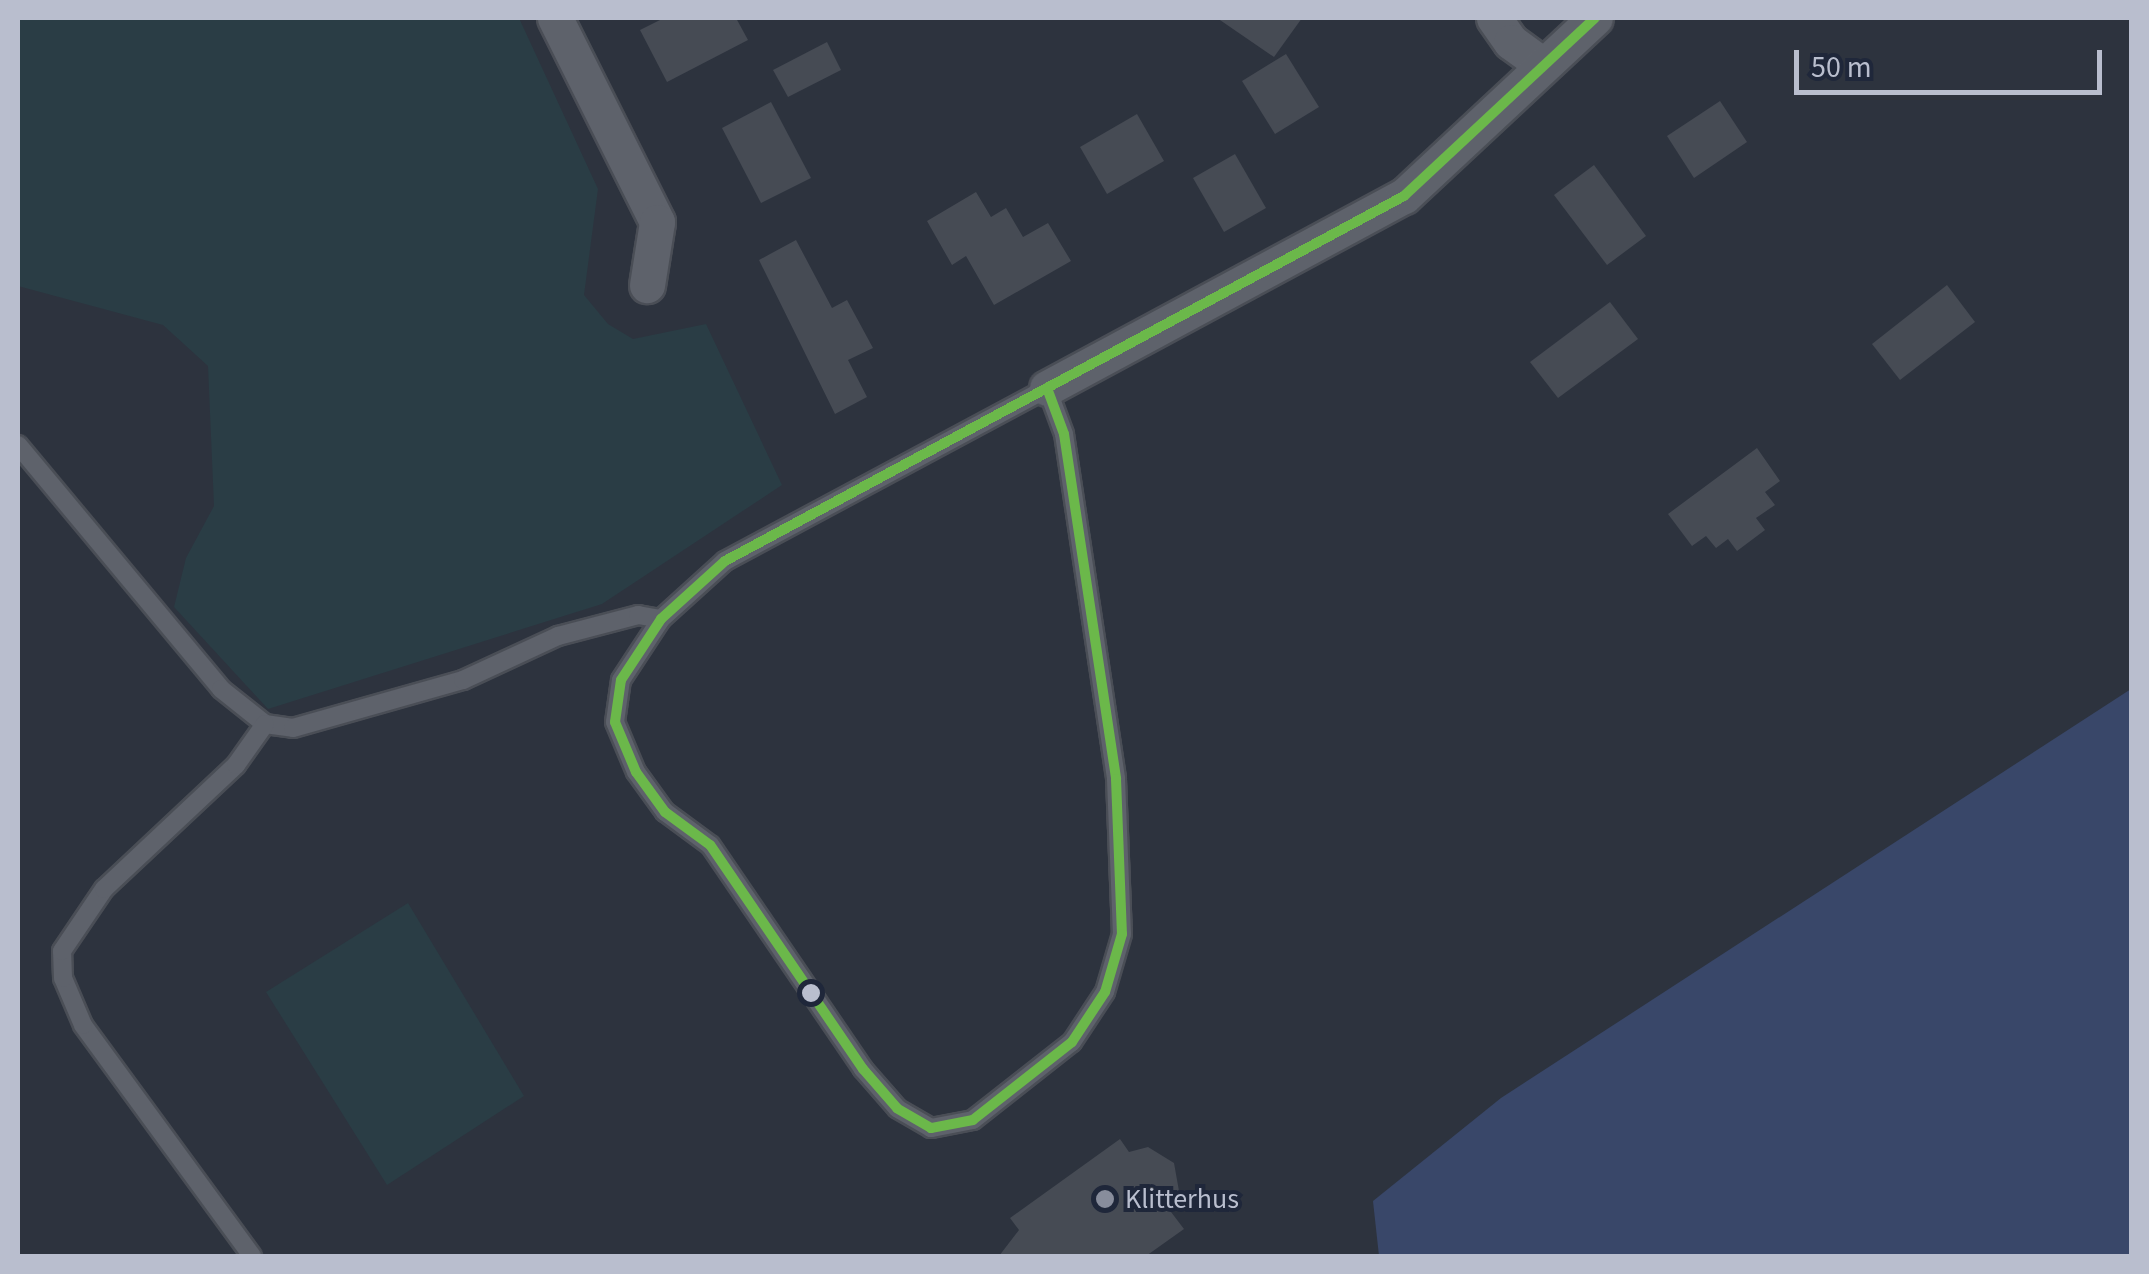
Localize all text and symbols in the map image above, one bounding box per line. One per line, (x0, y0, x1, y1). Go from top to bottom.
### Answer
scale bar (1799, 30, 2106, 92)
text: 50 m (1811, 46, 1872, 89)
unlabelled marker (801, 983, 821, 1003)
place label: Klitterhus (1125, 1182, 1239, 1216)
marker: Klitterhus (1094, 1188, 1116, 1210)

